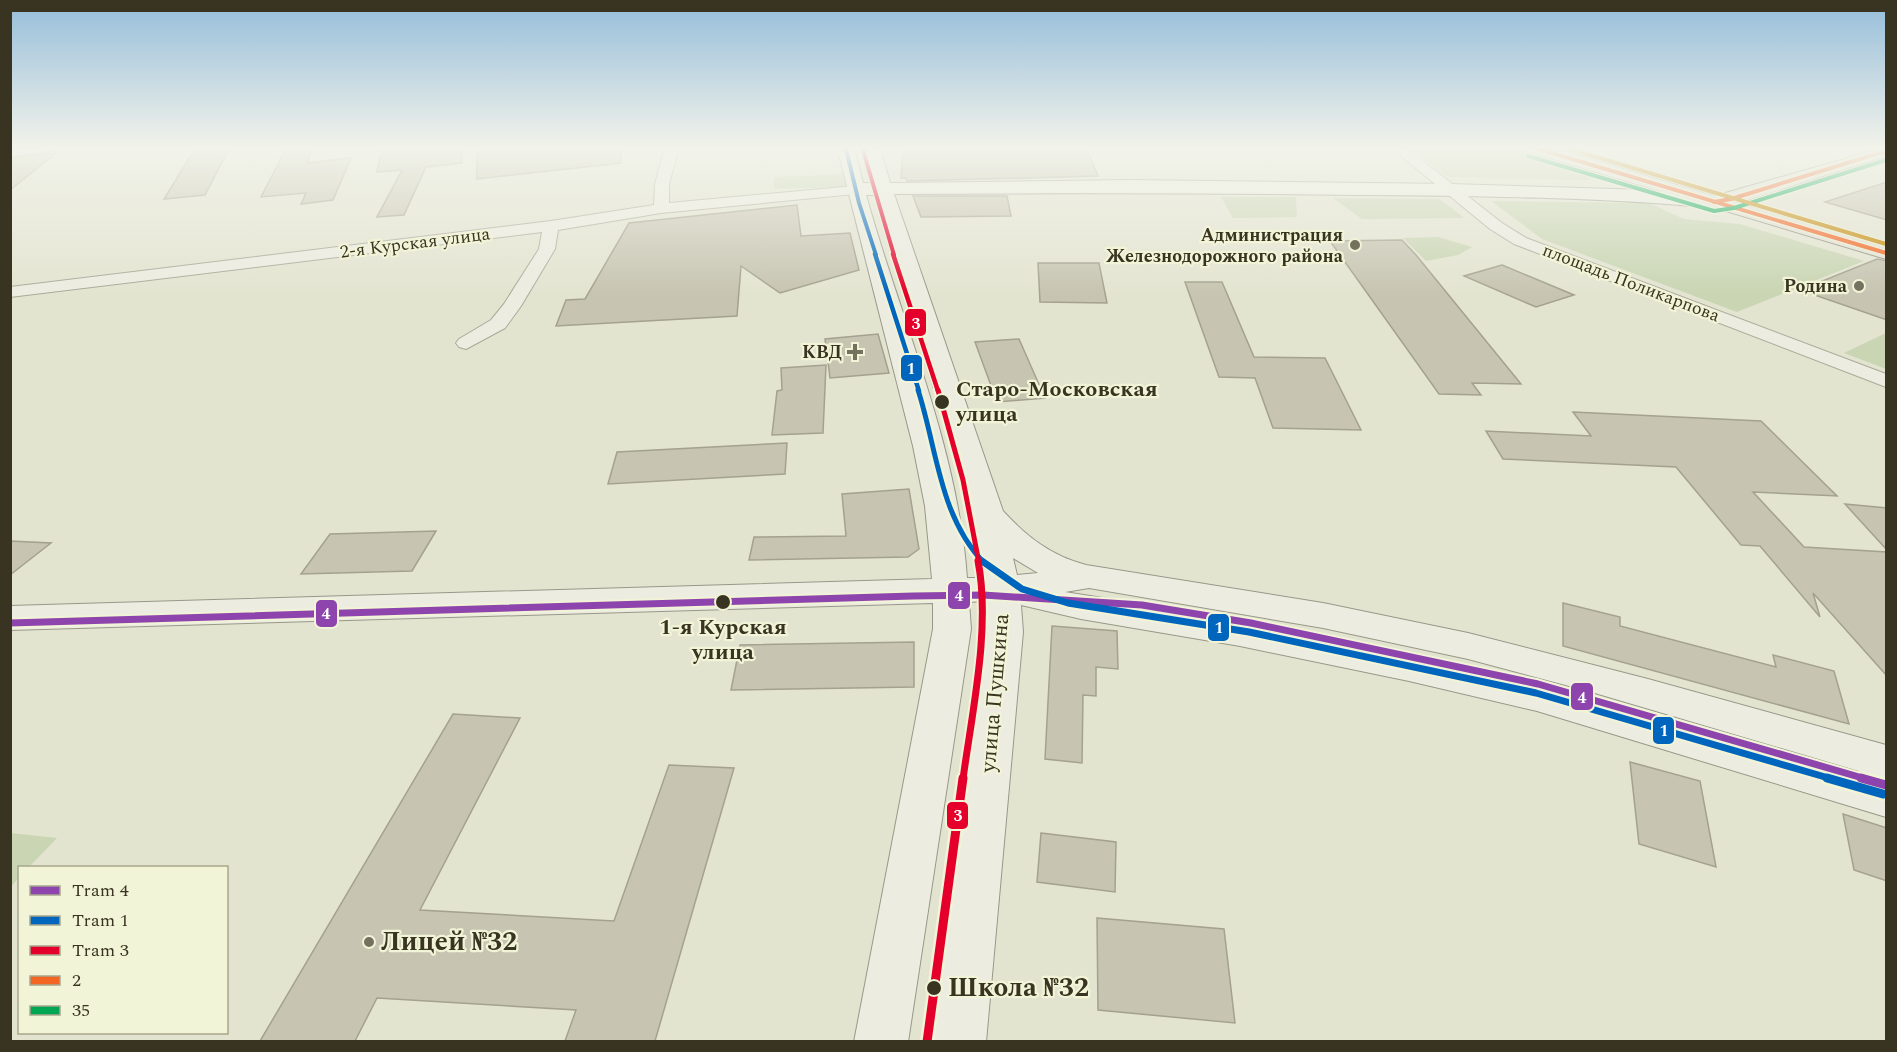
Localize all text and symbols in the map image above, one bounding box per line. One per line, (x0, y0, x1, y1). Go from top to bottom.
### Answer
street label: 2-я Курская улица (338, 220, 492, 266)
place label: Администрация Железнодорожного района (1106, 222, 1344, 270)
street label: площадь Поликарпова (1538, 237, 1724, 329)
marker: Администрация Железнодорожного района (1348, 238, 1362, 252)
place label: Родина (1784, 273, 1848, 300)
marker: Родина (1852, 279, 1866, 293)
line badge: 3 (904, 308, 927, 337)
text: 3 (912, 312, 921, 336)
place label: КВД (802, 339, 842, 366)
marker: КВД (846, 343, 864, 361)
line badge: 1 (900, 354, 923, 382)
text: 1 (907, 357, 915, 381)
place label: Старо-Московская улица (955, 373, 1158, 431)
marker: Старо-Московская улица (933, 393, 951, 411)
line badge: 4 (947, 581, 971, 610)
text: 4 (955, 584, 964, 608)
marker: 1-я Курская улица (714, 593, 732, 611)
line badge: 4 (315, 599, 338, 628)
text: 4 (322, 602, 331, 626)
place label: 1-я Курская улица (659, 611, 787, 669)
street label: улица Пушкина (972, 612, 1018, 775)
line badge: 1 (1207, 613, 1230, 642)
text: 1 (1215, 616, 1223, 640)
line badge: 4 (1570, 682, 1594, 711)
text: 4 (1578, 686, 1587, 710)
line badge: 1 (1652, 716, 1675, 745)
text: 1 (1660, 719, 1668, 743)
line badge: 3 (946, 801, 969, 830)
text: 3 (954, 804, 963, 828)
legend (18, 866, 228, 1034)
text: Tram 4 (72, 877, 129, 904)
text: Tram 1 (72, 907, 129, 934)
place label: Лицей №32 (381, 921, 517, 963)
marker: Лицей №32 (362, 935, 376, 949)
text: Tram 3 (72, 937, 129, 964)
text: 2 (72, 967, 81, 994)
place label: Школа №32 (948, 967, 1089, 1009)
marker: Школа №32 (925, 979, 943, 997)
text: 35 (72, 997, 90, 1024)

